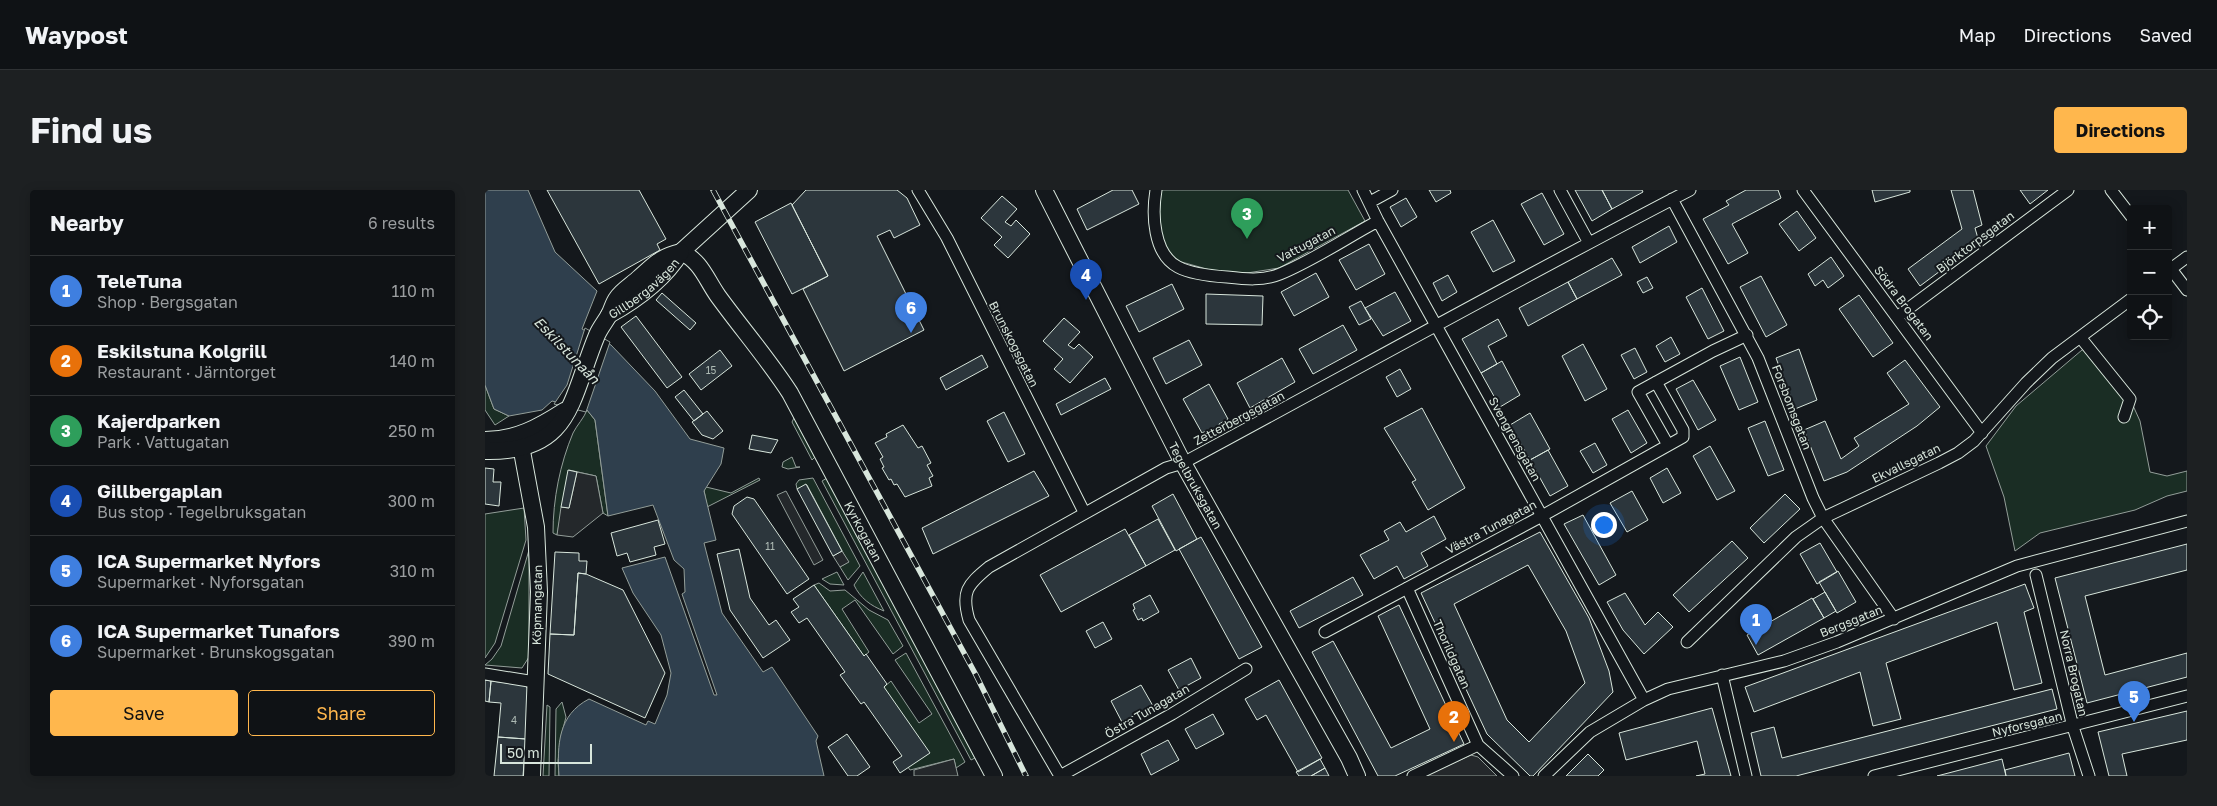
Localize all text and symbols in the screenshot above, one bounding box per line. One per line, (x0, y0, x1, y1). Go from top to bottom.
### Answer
text: Waypost (25, 20, 128, 49)
text: Map (1959, 24, 1995, 46)
text: Directions (2023, 24, 2111, 46)
text: Saved (2139, 24, 2192, 46)
button: Directions (2054, 107, 2187, 153)
text: Find us (30, 109, 152, 151)
pin: 3 (1231, 198, 1263, 239)
map controls (2127, 205, 2172, 340)
button: + (2127, 205, 2172, 250)
street label: Björktorpsgatan (1933, 208, 2017, 276)
text: Nearby (50, 210, 124, 236)
text: 6 results (368, 213, 435, 233)
street label: Vattugatan (1274, 222, 1338, 266)
button: − (2127, 250, 2172, 295)
street label: Gillbergavägen (605, 255, 682, 321)
pin: 4 (1070, 259, 1102, 300)
street label: Södra Brogatan (1871, 263, 1937, 343)
text: TeleTuna (97, 269, 182, 292)
text: 1 (62, 281, 70, 301)
text: 110 m (391, 281, 435, 301)
text: Shop · Bergsgatan (97, 292, 238, 312)
pin: 6 (895, 292, 927, 333)
button: locate (2127, 295, 2172, 340)
street label: Brunskogsgatan (986, 299, 1042, 389)
water label: Eskilstunaån (531, 313, 604, 388)
text: Eskilstuna Kolgrill (97, 339, 267, 362)
text: 2 (61, 351, 71, 371)
text: 140 m (389, 351, 435, 371)
text: Restaurant · Järntorget (97, 362, 276, 382)
street label: Forsbomsgatan (1769, 362, 1815, 452)
house number: 15 (706, 364, 717, 376)
street label: Zetterbergsgatan (1191, 388, 1287, 448)
street label: Svengrensgatan (1486, 394, 1544, 484)
text: Kajerdparken (97, 409, 220, 432)
text: 3 (61, 421, 71, 441)
text: 250 m (388, 421, 435, 441)
text: Park · Vattugatan (97, 432, 229, 452)
street label: Tegelbruksgatan (1166, 439, 1226, 531)
street label: Ekvallsgatan (1869, 440, 1943, 486)
text: Gillbergaplan (97, 479, 222, 502)
text: 4 (61, 491, 71, 511)
text: 300 m (388, 491, 435, 511)
street label: Västra Tunagatan (1443, 497, 1539, 557)
street label: Kyrkogatan (842, 499, 886, 564)
text: Bus stop · Tegelbruksgatan (97, 502, 306, 522)
your location (1591, 512, 1617, 538)
house number: 11 (765, 540, 775, 552)
text: ICA Supermarket Nyfors (97, 549, 321, 572)
text: 5 (61, 561, 71, 581)
text: 310 m (390, 561, 435, 581)
street label: Köpmangatan (529, 565, 545, 645)
text: Supermarket · Nyforsgatan (97, 572, 304, 592)
street label: Bergsgatan (1817, 602, 1885, 640)
pin: 1 (1740, 604, 1772, 645)
street label: Thorildgatan (1430, 617, 1474, 691)
text: ICA Supermarket Tunafors (97, 619, 340, 642)
street label: Norra Brogatan (2057, 628, 2091, 718)
text: 6 (61, 631, 71, 651)
text: 390 m (388, 631, 435, 651)
text: Supermarket · Brunskogsgatan (97, 642, 335, 662)
street label: Östra Tunagatan (1102, 681, 1192, 741)
pin: 5 (2118, 681, 2150, 722)
button: Save (50, 690, 238, 736)
button: Share (248, 690, 435, 736)
pin: 2 (1438, 701, 1470, 742)
street label: Nyforsgatan (1990, 708, 2064, 740)
house number: 4 (511, 714, 517, 726)
scale bar (500, 741, 593, 764)
text: 50 m (507, 744, 540, 761)

